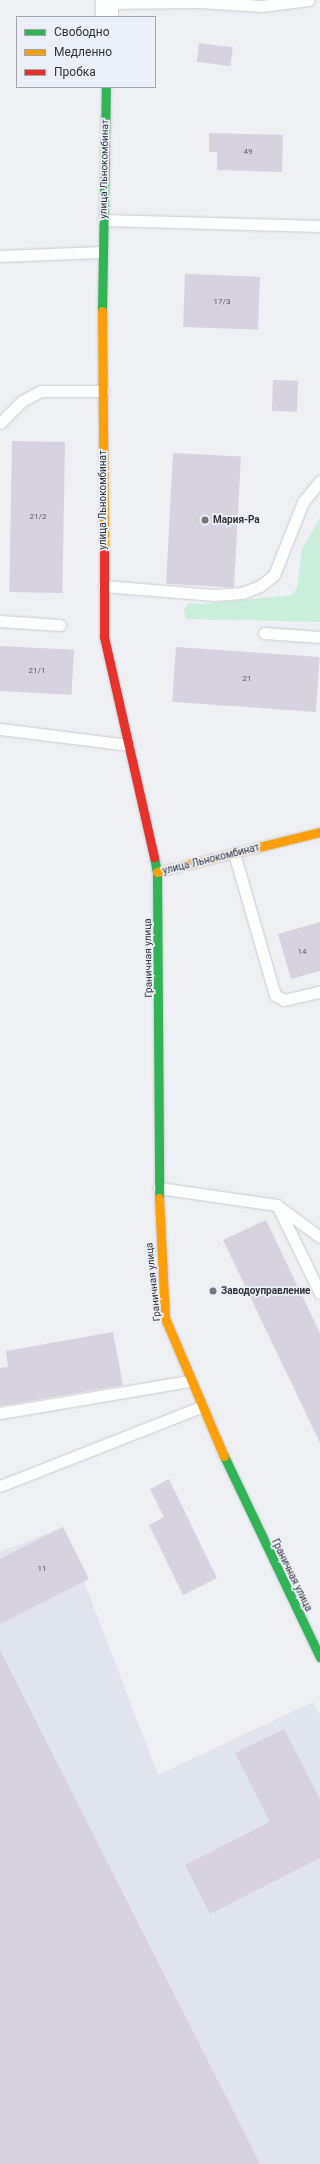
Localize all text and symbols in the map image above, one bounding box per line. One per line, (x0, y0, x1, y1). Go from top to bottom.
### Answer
legend (16, 16, 156, 88)
text: Свободно (54, 25, 110, 39)
text: Медленно (54, 45, 112, 59)
text: Пробка (54, 65, 96, 79)
street label: улица Льнокомбинат (97, 119, 111, 219)
house number: 49 (244, 147, 252, 157)
house number: 17/3 (214, 297, 230, 307)
street label: улица Льнокомбинат (97, 450, 109, 550)
house number: 21/2 (30, 512, 46, 522)
place label: Мария-Ра (213, 514, 260, 526)
marker: Мария-Ра (200, 515, 210, 525)
house number: 21/1 (29, 666, 45, 676)
house number: 21 (243, 674, 251, 684)
street label: улица Льнокомбинат (161, 841, 261, 877)
street label: Граничная улица (141, 918, 155, 998)
house number: 14 (298, 947, 306, 957)
street label: Граничная улица (143, 1242, 163, 1322)
place label: Заводоуправление (221, 1285, 310, 1297)
marker: Заводоуправление (208, 1286, 218, 1296)
street label: Граничная улица (269, 1537, 315, 1613)
house number: 11 (38, 1564, 46, 1574)

